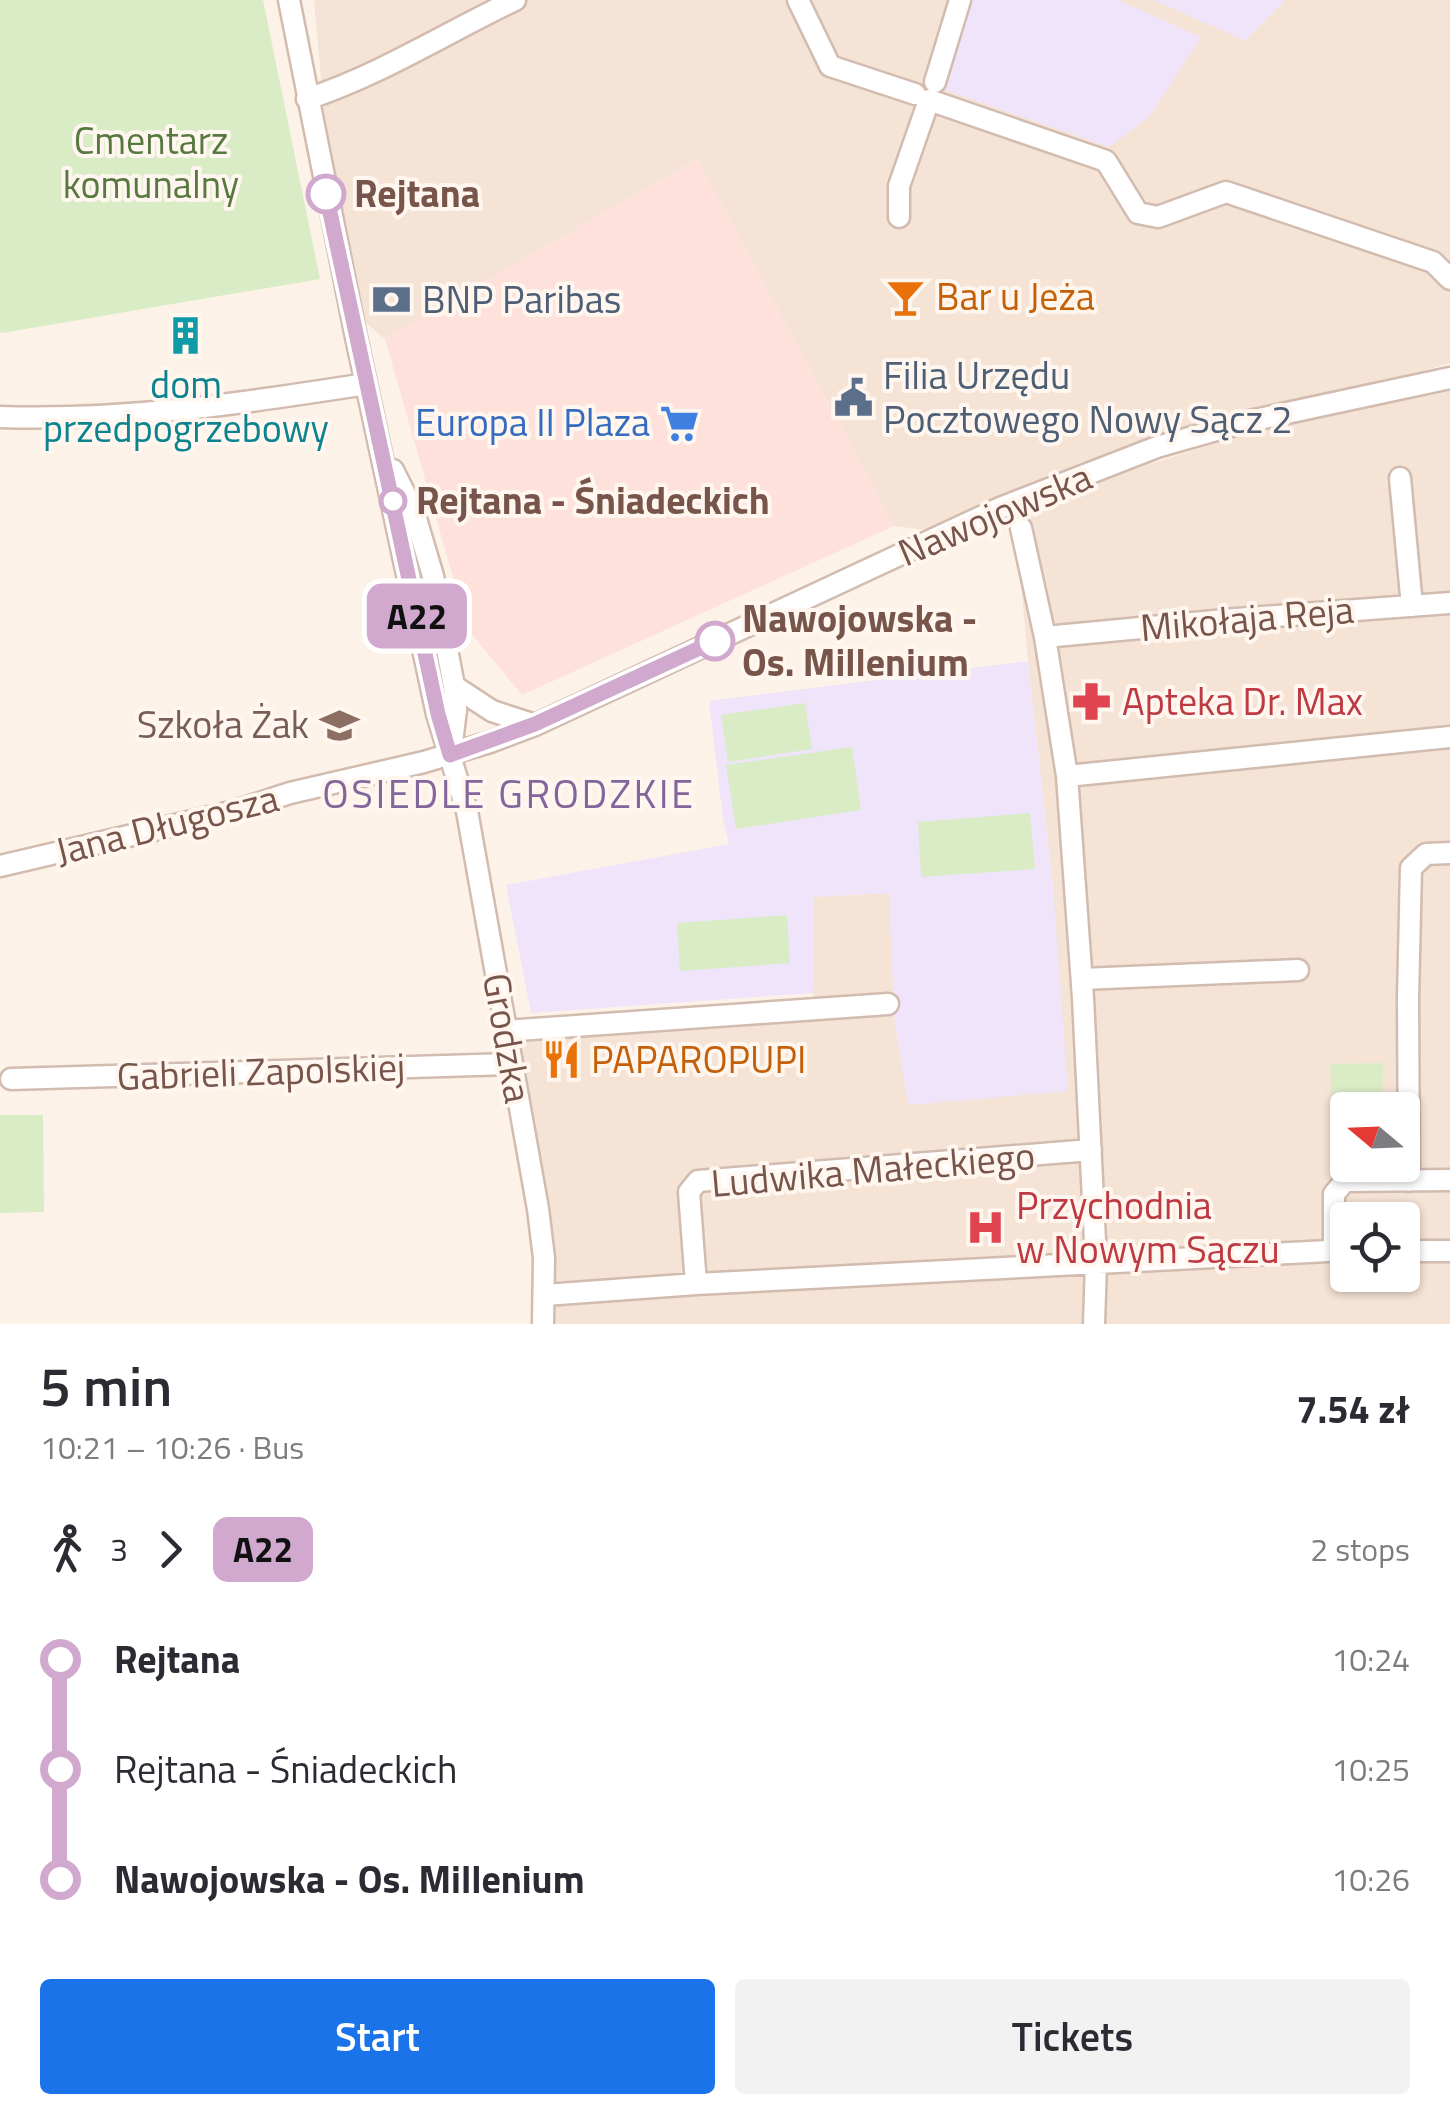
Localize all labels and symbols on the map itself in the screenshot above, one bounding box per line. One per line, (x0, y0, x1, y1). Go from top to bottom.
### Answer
park label: Cmentarz komunalny (63, 111, 239, 213)
place label: Rejtana (354, 164, 480, 222)
marker: Rejtana (307, 175, 345, 213)
place label: Bar u Jeża (936, 267, 1095, 325)
place label: BNP Paribas (422, 270, 622, 328)
bar icon: Bar u Jeża (885, 276, 927, 318)
bank icon: BNP Paribas (371, 279, 413, 321)
building icon: dom przedpogrzebowy (165, 315, 207, 357)
place label: Filia Urzędu Pocztowego Nowy Sącz 2 (883, 346, 1293, 448)
place label: dom przedpogrzebowy (43, 355, 329, 457)
public building icon: Filia Urzędu Pocztowego Nowy Sącz 2 (832, 377, 874, 419)
place label: Europa II Plaza (415, 393, 650, 451)
supermarket icon: Europa II Plaza (659, 402, 701, 444)
street label: Nawojowska (889, 447, 1100, 581)
place label: Rejtana - Śniadeckich (416, 471, 770, 529)
marker: Rejtana - Śniadeckich (380, 488, 406, 514)
street label: Mikołaja Reja (1138, 580, 1356, 656)
line badge: A22 (360, 584, 474, 648)
place label: Nawojowska - Os. Millenium (742, 589, 977, 691)
marker: Nawojowska - Os. Millenium (696, 622, 734, 660)
place label: Apteka Dr. Max (1122, 672, 1363, 730)
pharmacy icon: Apteka Dr. Max (1071, 681, 1113, 723)
place label: Szkoła Żak (137, 695, 309, 753)
school or university icon: Szkoła Żak (318, 704, 360, 746)
district label: OSIEDLE GRODZKIE (322, 763, 696, 824)
street label: Jana Długosza (49, 768, 284, 880)
street label: Grodzka (468, 968, 548, 1107)
place label: PAPAROPUPI (591, 1030, 806, 1088)
street label: Gabrieli Zapolskiej (116, 1037, 406, 1105)
restaurant icon: PAPAROPUPI (540, 1039, 582, 1081)
north arrow (1330, 1092, 1420, 1182)
street label: Ludwika Małeckiego (709, 1126, 1037, 1212)
place label: Przychodnia w Nowym Sączu (1016, 1176, 1280, 1278)
hospital icon: Przychodnia w Nowym Sączu (965, 1207, 1007, 1249)

